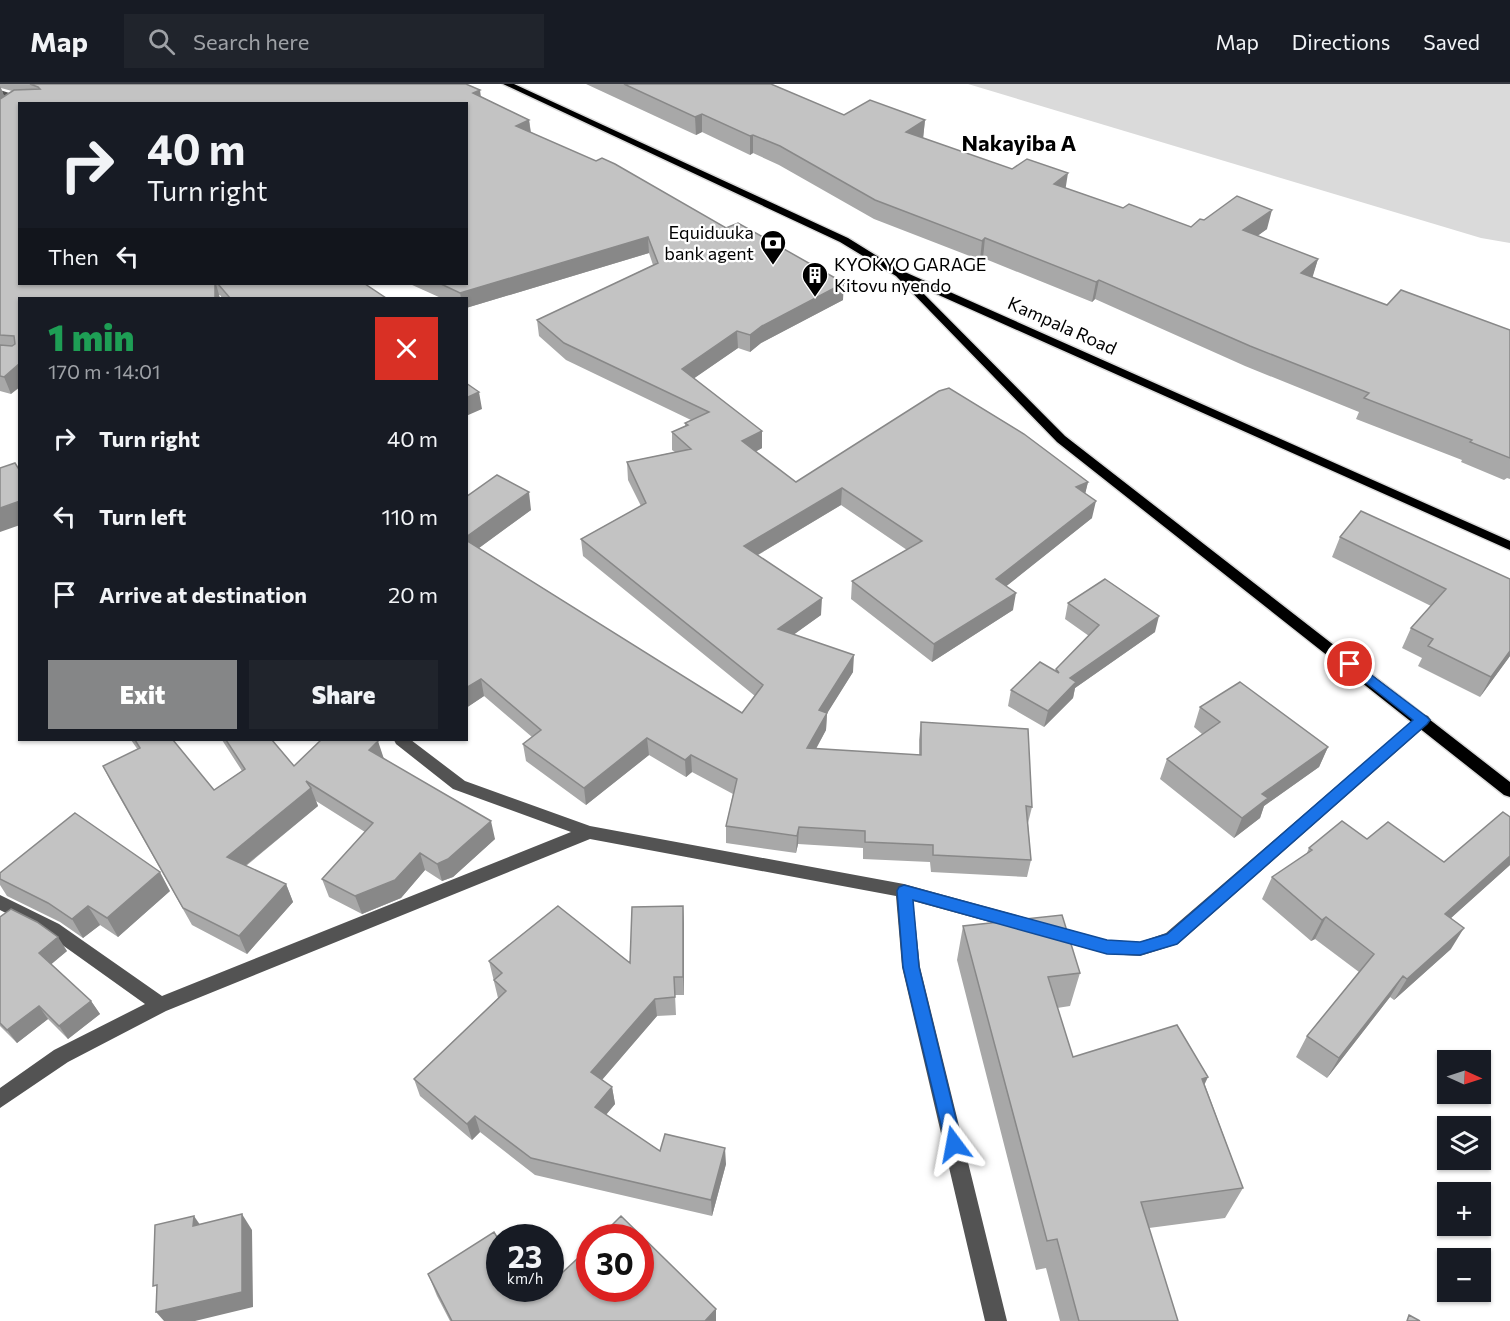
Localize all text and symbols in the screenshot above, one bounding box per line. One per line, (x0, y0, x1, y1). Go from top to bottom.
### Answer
search box (124, 14, 544, 68)
text: Map (30, 24, 88, 58)
icon: search (145, 25, 178, 58)
text: Search here (193, 28, 309, 55)
text: Map (1216, 29, 1259, 54)
text: Directions (1292, 29, 1390, 54)
text: Saved (1423, 29, 1480, 54)
text: 40 m (147, 122, 245, 174)
icon: right (48, 126, 126, 204)
district label: Nakayiba A (962, 129, 1077, 156)
text: Turn right (147, 174, 267, 207)
place label: Equiduuka bank agent (664, 221, 754, 264)
bank icon: Equiduuka bank agent (758, 228, 788, 266)
icon: left (111, 240, 144, 273)
text: Then (48, 243, 99, 270)
place label: KYOKYO GARAGE Kitovu nyendo (834, 253, 987, 296)
building icon: KYOKYO GARAGE Kitovu nyendo (800, 260, 830, 298)
street label: Kampala Road (1005, 291, 1120, 359)
text: 1 min (48, 314, 134, 358)
button: close (375, 317, 438, 380)
text: 170 m · 14:01 (48, 359, 161, 383)
icon: right (48, 422, 81, 455)
text: Turn right (99, 425, 200, 452)
text: 40 m (387, 425, 438, 452)
icon: left (48, 500, 81, 533)
text: Turn left (99, 503, 186, 530)
text: 110 m (381, 503, 438, 530)
icon: arrive (48, 578, 81, 611)
text: Arrive at destination (99, 581, 307, 608)
text: 20 m (388, 581, 438, 608)
pin (1324, 638, 1375, 689)
icon: arrive (1333, 647, 1366, 680)
button: Exit (48, 660, 237, 729)
button: Share (249, 660, 438, 729)
north arrow (1437, 1050, 1491, 1104)
map controls (1437, 1050, 1491, 1302)
position arrow (922, 1112, 986, 1176)
button: layers (1437, 1116, 1491, 1170)
button: + (1437, 1182, 1491, 1236)
speed limit sign: 30 (576, 1224, 654, 1302)
text: 23 (508, 1237, 542, 1274)
button: − (1437, 1248, 1491, 1302)
text: km/h (507, 1269, 543, 1287)

